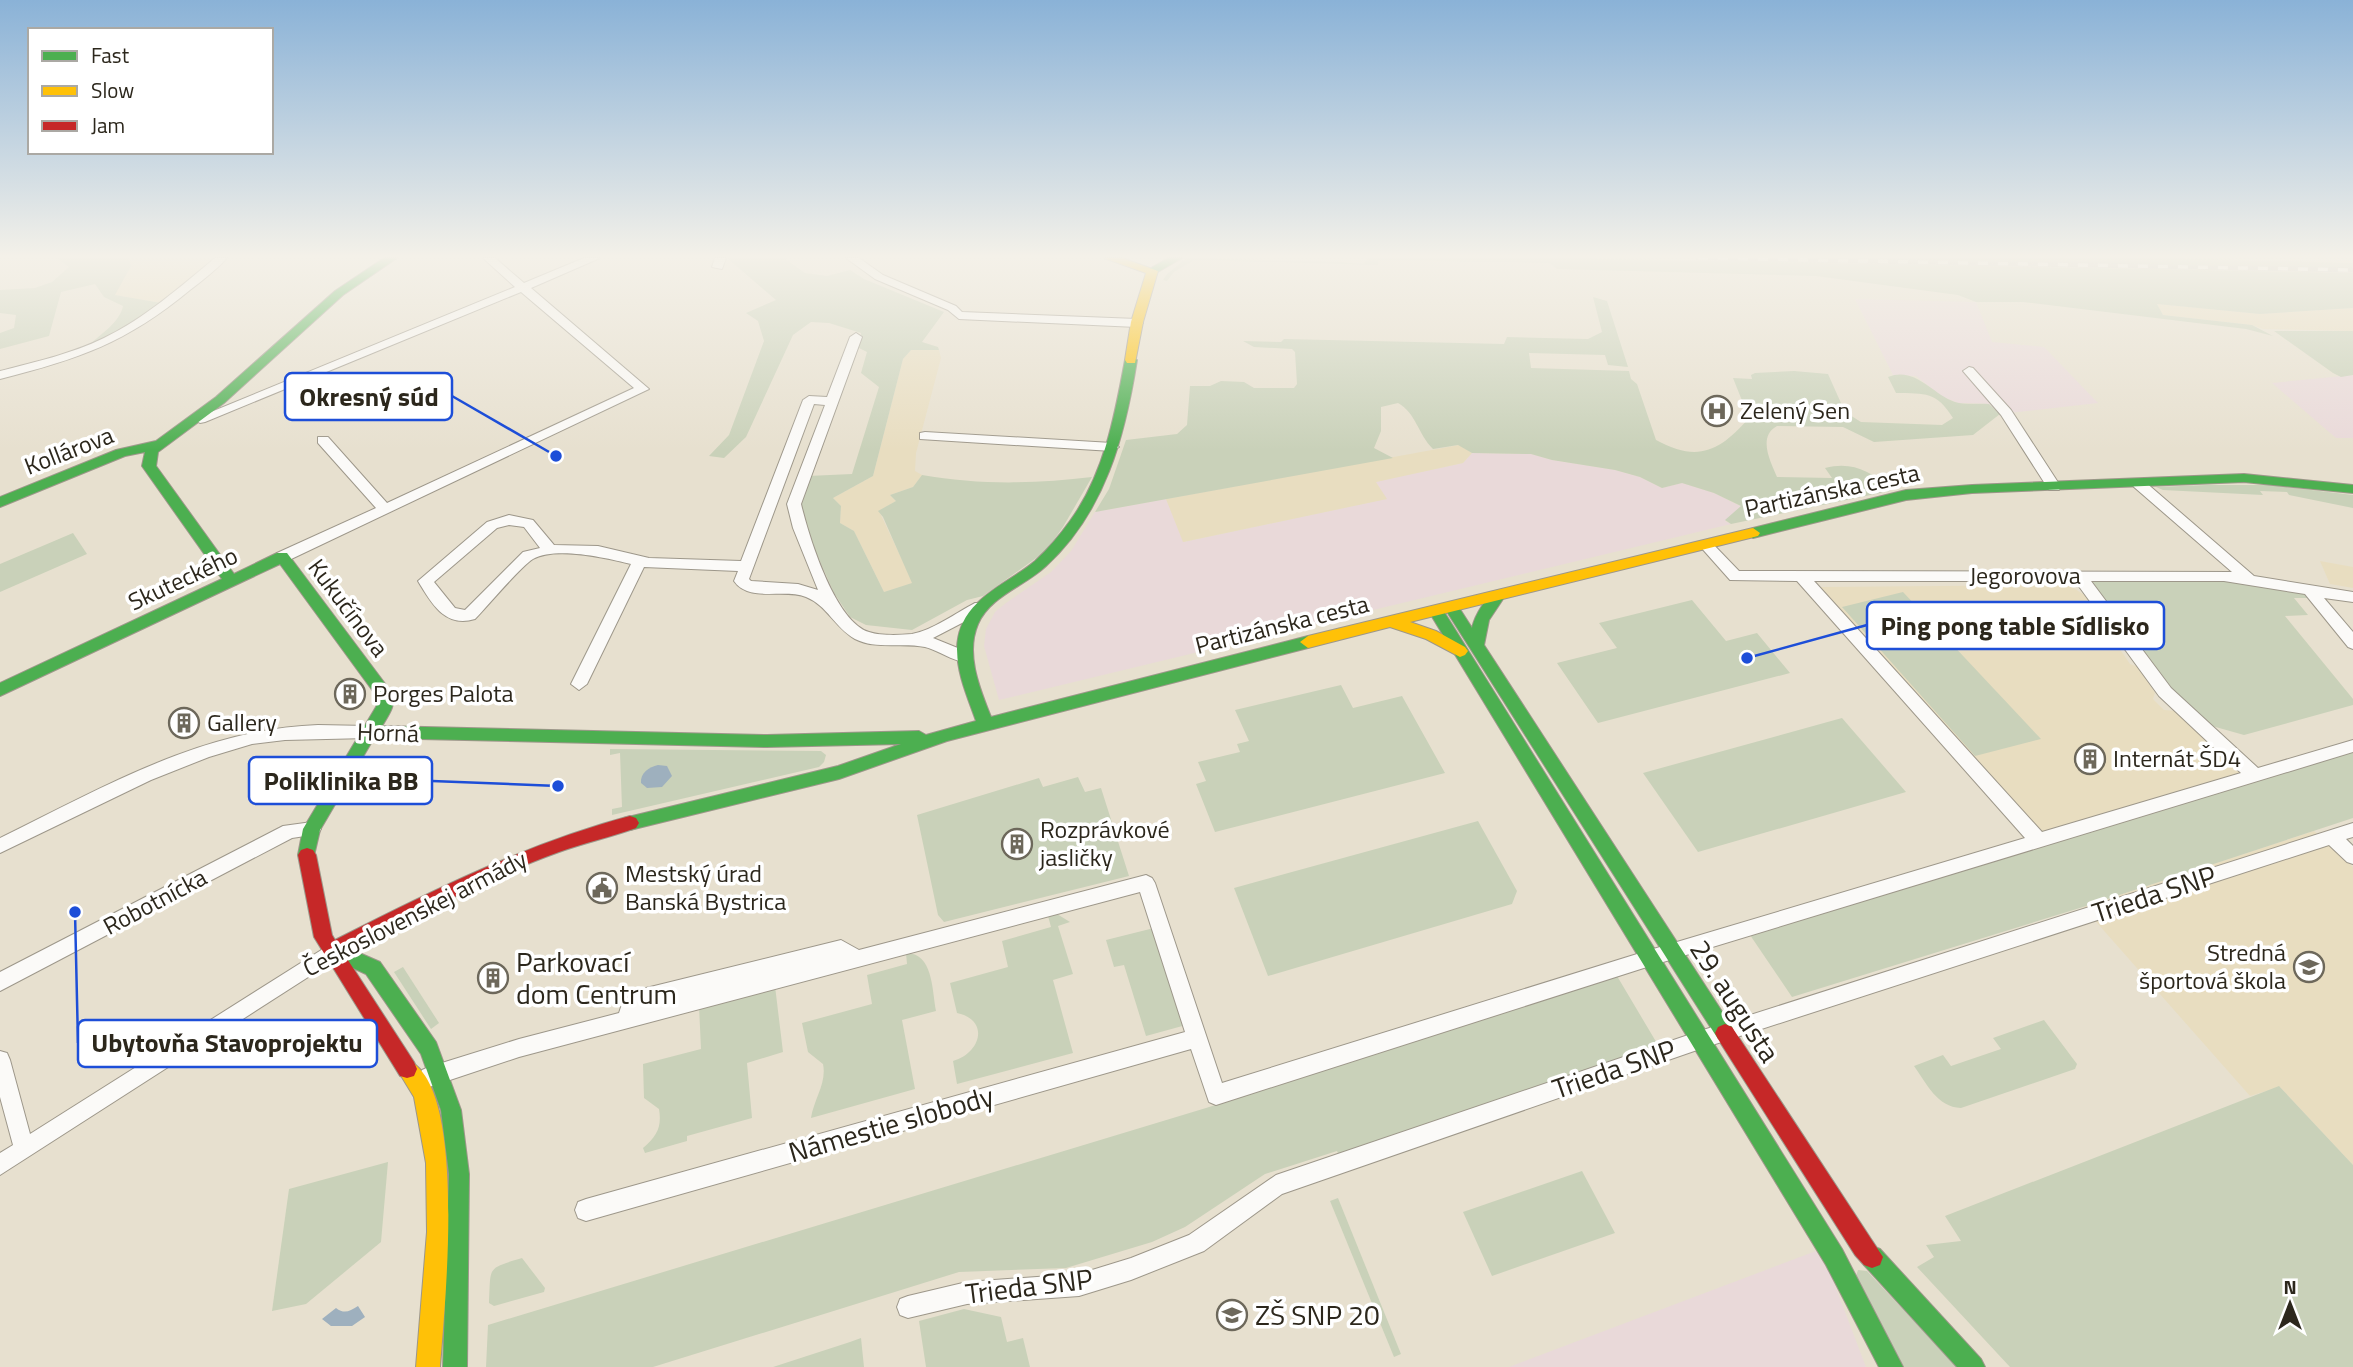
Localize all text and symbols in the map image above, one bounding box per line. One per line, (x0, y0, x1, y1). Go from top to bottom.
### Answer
legend (28, 28, 273, 154)
text: Fast (91, 39, 130, 71)
text: Slow (91, 74, 134, 106)
text: Jam (91, 109, 125, 141)
callout: Okresný súd (285, 373, 452, 420)
text: Okresný súd (299, 377, 439, 416)
place label: Zelený Sen (1740, 392, 1850, 428)
hospital icon: Zelený Sen (1700, 394, 1734, 428)
street label: Kollárova (19, 417, 118, 484)
street label: Partizánska cesta (1741, 454, 1923, 526)
street label: Skuteckého (122, 537, 243, 619)
street label: Kukučínova (300, 551, 398, 664)
street label: Jegorovova (1969, 557, 2081, 593)
street label: Partizánska cesta (1191, 585, 1372, 663)
callout: Ping pong table Sídlisko (1867, 602, 2164, 649)
text: Ping pong table Sídlisko (1881, 606, 2149, 645)
place label: Porges Palota (373, 675, 514, 711)
building icon: Porges Palota (333, 677, 367, 711)
place label: Gallery (207, 704, 277, 740)
building icon: Gallery (167, 706, 201, 740)
street label: Horná (356, 713, 420, 751)
place label: Internát ŠD4 (2113, 740, 2241, 776)
building icon: Internát ŠD4 (2073, 742, 2107, 776)
callout: Poliklinika BB (249, 757, 432, 804)
text: Poliklinika BB (263, 761, 419, 800)
place label: Rozprávkové jasličky (1038, 811, 1170, 875)
building icon: Rozprávkové jasličky (1000, 827, 1034, 861)
street label: Československej armády (296, 841, 533, 985)
street label: Trieda SNP (2086, 853, 2221, 934)
place label: Mestský úrad Banská Bystrica (625, 855, 786, 919)
street label: Robotnícka (96, 859, 213, 944)
public building icon: Mestský úrad Banská Bystrica (585, 871, 619, 905)
street label: 29. augusta (1680, 931, 1791, 1071)
place label: Stredná športová škola (2139, 934, 2286, 998)
place label: Parkovací dom Centrum (516, 940, 677, 1015)
school or university icon: Stredná športová škola (2292, 950, 2326, 984)
building icon: Parkovací dom Centrum (476, 961, 510, 995)
callout: Ubytovňa Stavoprojektu (78, 1020, 377, 1067)
text: Ubytovňa Stavoprojektu (91, 1023, 363, 1062)
street label: Trieda SNP (1546, 1027, 1681, 1110)
street label: Námestie slobody (783, 1074, 999, 1173)
street label: Trieda SNP (963, 1256, 1095, 1315)
north arrow (2255, 1269, 2325, 1339)
text: N (2283, 1272, 2297, 1301)
place label: ZŠ SNP 20 (1255, 1293, 1380, 1336)
school or university icon: ZŠ SNP 20 (1215, 1298, 1249, 1332)

